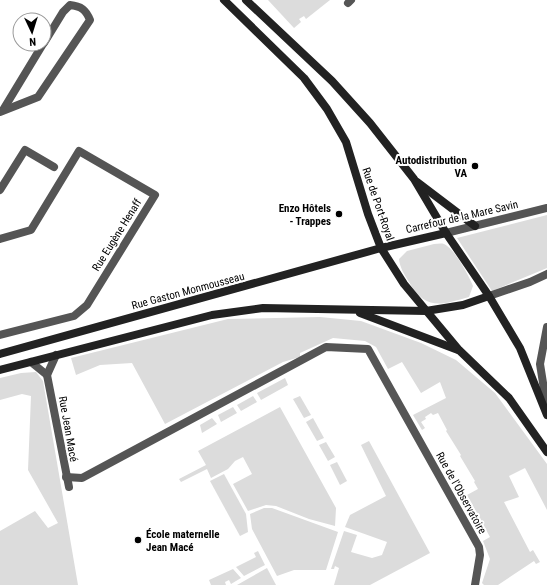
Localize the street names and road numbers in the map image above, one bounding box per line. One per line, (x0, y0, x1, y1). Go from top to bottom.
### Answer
street label: Rue de Port-Royal (359, 166, 397, 242)
street label: Rue Eugène Henaff (90, 196, 145, 273)
street label: Carrefour de la Mare Savin (405, 198, 519, 236)
street label: Rue Gaston Monmousseau (130, 270, 246, 312)
street label: Rue Jean Macé (56, 395, 80, 463)
street label: Rue de l'Observatoire (433, 450, 489, 536)

